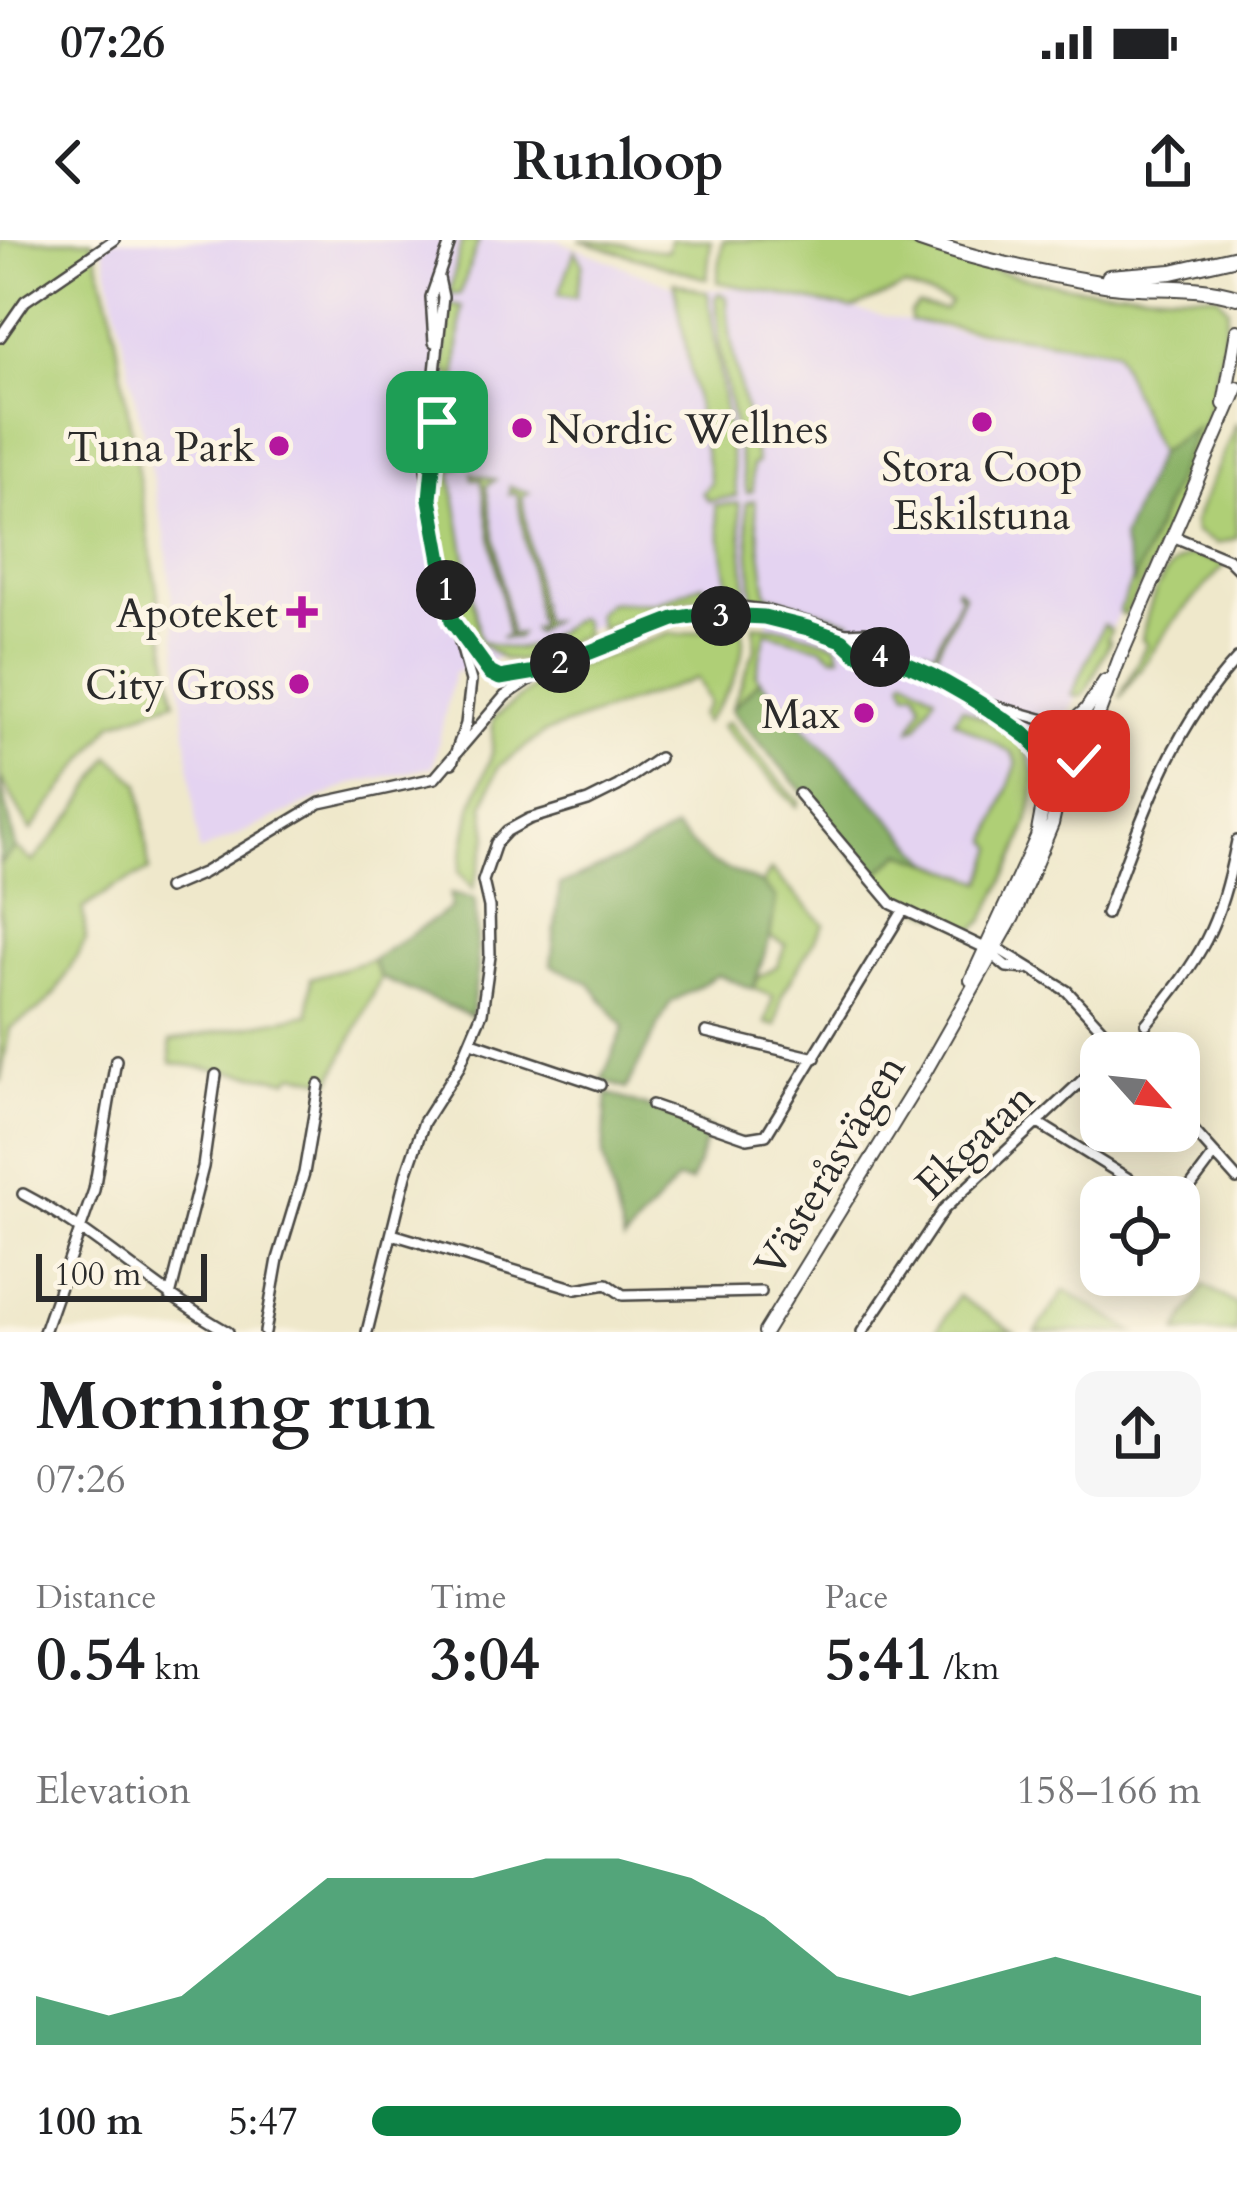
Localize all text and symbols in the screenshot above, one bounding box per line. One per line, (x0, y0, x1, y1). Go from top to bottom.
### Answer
text: 07:26 (60, 12, 165, 73)
text: Runloop (513, 126, 724, 199)
icon: back (36, 129, 102, 195)
icon: share (1135, 129, 1201, 195)
pin (386, 371, 488, 473)
icon: arrive (404, 389, 470, 455)
place label: Nordic Wellnes (546, 401, 828, 458)
marker: Stora Coop Eskilstuna (969, 409, 995, 435)
marker: Nordic Wellnes (509, 415, 535, 441)
place label: Tuna Park (67, 419, 256, 476)
marker: Tuna Park (266, 433, 292, 459)
place label: Stora Coop Eskilstuna (881, 439, 1083, 544)
pin: 1 (416, 560, 476, 620)
text: 1 (438, 567, 454, 612)
place label: Apoteket (116, 585, 278, 642)
pin: 3 (691, 586, 751, 646)
text: 3 (713, 593, 729, 638)
marker: Apoteket (289, 599, 315, 625)
pin: 4 (850, 627, 910, 687)
pin: 2 (530, 633, 590, 693)
text: 4 (872, 634, 888, 679)
text: 2 (552, 640, 568, 685)
place label: City Gross (85, 657, 275, 714)
marker: City Gross (286, 671, 312, 697)
place label: Max (761, 686, 840, 743)
marker: Max (851, 700, 877, 726)
pin (1028, 710, 1130, 812)
icon: check (1046, 728, 1112, 794)
north arrow (1080, 1032, 1200, 1152)
map controls (1080, 1032, 1200, 1296)
street label: Västeråsvägen (742, 1044, 919, 1287)
street label: Ekgatan (903, 1070, 1047, 1212)
button: locate (1080, 1176, 1200, 1296)
scale bar (36, 1248, 207, 1301)
text: 100 m (54, 1252, 141, 1297)
text: Morning run (36, 1363, 435, 1452)
button: share (1075, 1371, 1201, 1497)
text: 07:26 (36, 1453, 126, 1506)
text: Distance (36, 1575, 157, 1620)
text: Time (430, 1575, 507, 1620)
text: Pace (825, 1575, 888, 1620)
text: 0.54 (36, 1620, 146, 1701)
text: 3:04 (430, 1620, 540, 1701)
text: 5:41 (825, 1620, 934, 1701)
text: km (146, 1646, 200, 1691)
text: /km (934, 1646, 999, 1691)
text: Elevation (36, 1764, 191, 1817)
text: 158–166 m (1016, 1764, 1201, 1817)
text: 100 m (36, 2095, 142, 2148)
text: 5:47 (228, 2095, 298, 2148)

